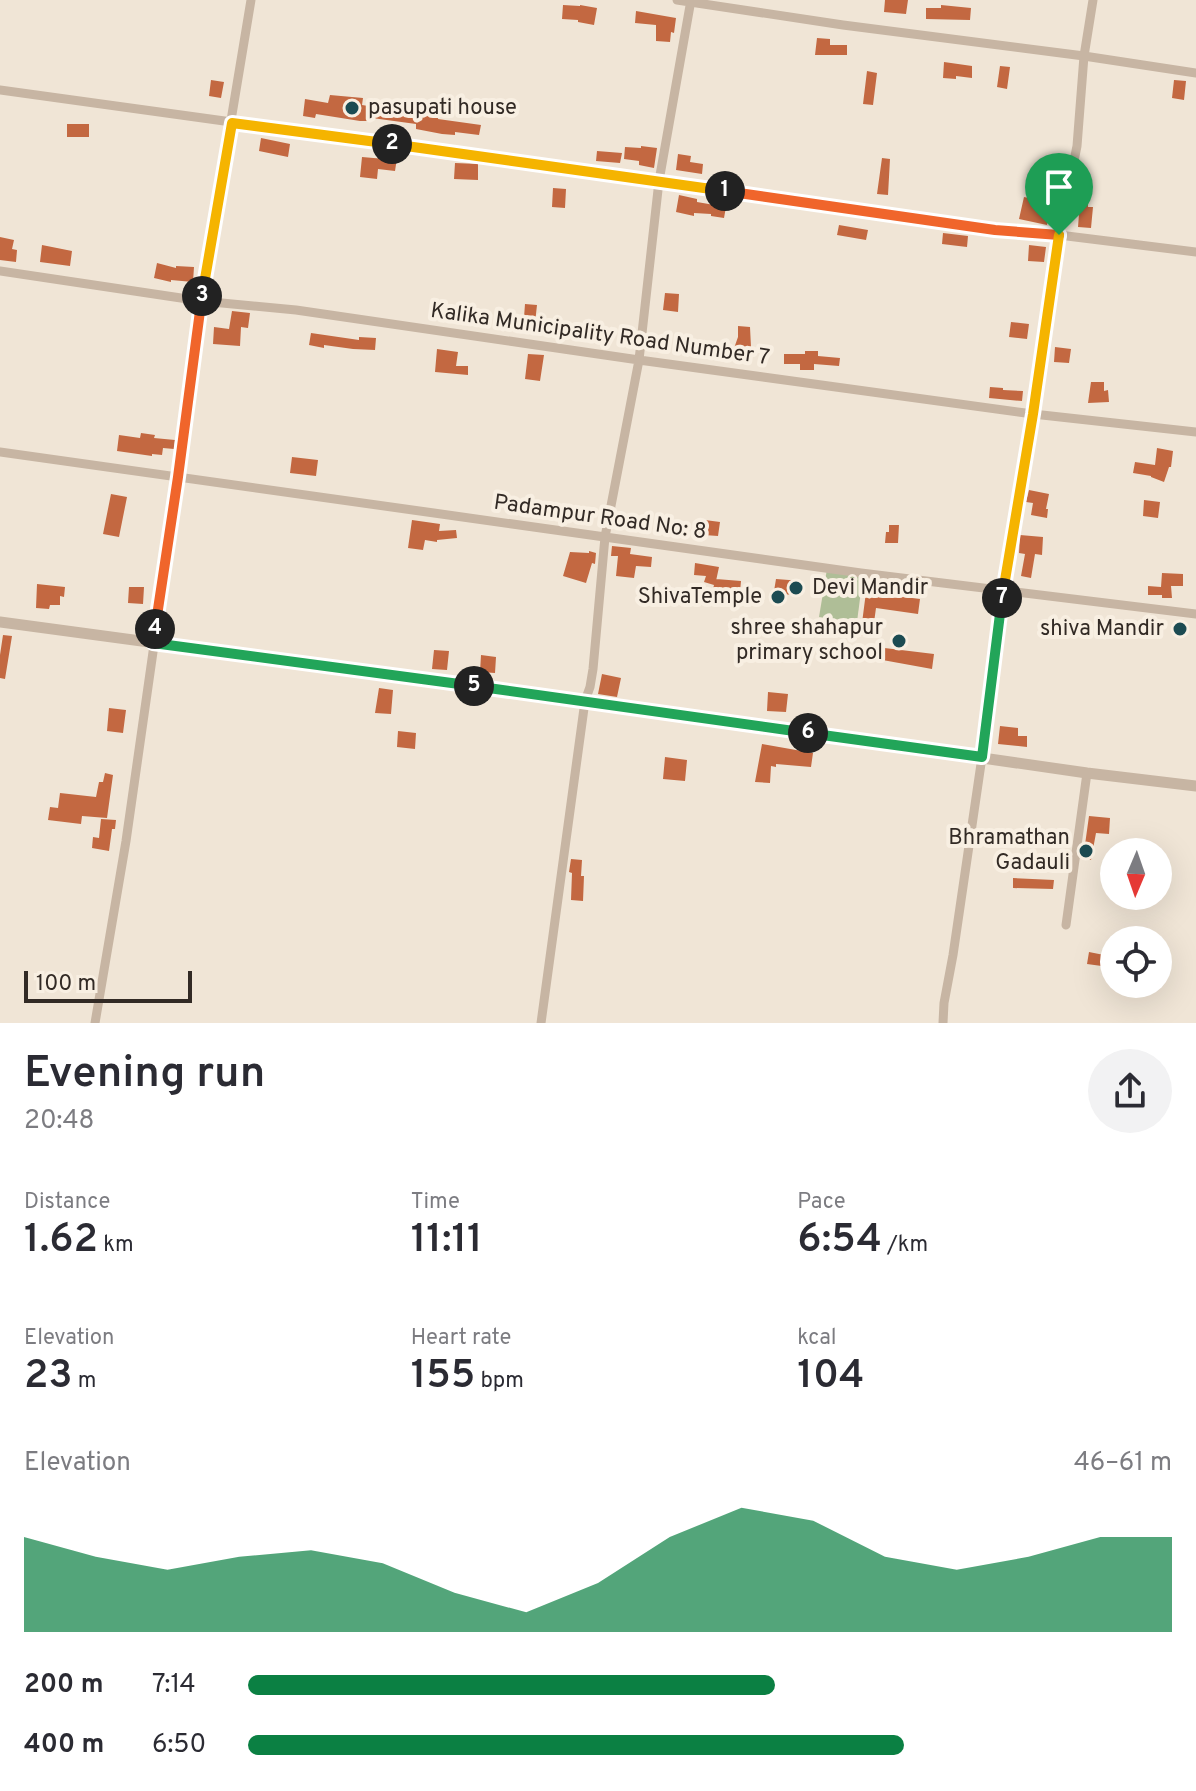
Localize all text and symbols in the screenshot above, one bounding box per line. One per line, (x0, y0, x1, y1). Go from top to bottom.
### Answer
place label: pasupati house (368, 95, 517, 122)
marker: pasupati house (343, 99, 361, 117)
pin: 2 (372, 124, 412, 164)
text: 2 (385, 130, 399, 157)
pin (1025, 153, 1093, 235)
icon: arrive (1037, 165, 1081, 209)
pin: 1 (705, 171, 745, 211)
text: 1 (721, 177, 729, 204)
pin: 3 (182, 276, 222, 316)
text: 3 (195, 282, 209, 309)
street label: Kalika Municipality Road Number 7 (429, 298, 771, 372)
street label: Padampur Road No: 8 (492, 490, 708, 546)
place label: Devi Mandir (812, 575, 929, 602)
pin: 7 (982, 578, 1022, 618)
marker: Devi Mandir (787, 579, 805, 597)
place label: ShivaTemple (638, 584, 762, 611)
text: 7 (996, 584, 1008, 611)
marker: ShivaTemple (769, 588, 787, 606)
pin: 4 (135, 609, 175, 649)
text: 4 (148, 615, 162, 642)
place label: shree shahapur primary school (730, 615, 883, 667)
place label: shiva Mandir (1040, 616, 1164, 643)
marker: shiva Mandir (1171, 620, 1189, 638)
marker: shree shahapur primary school (890, 632, 908, 650)
pin: 5 (454, 666, 494, 706)
text: 5 (467, 672, 481, 699)
pin: 6 (788, 713, 828, 753)
text: 6 (801, 719, 815, 746)
place label: Bhramathan Gadauli (948, 825, 1070, 877)
north arrow (1100, 838, 1172, 910)
map controls (1100, 838, 1172, 998)
marker: Bhramathan Gadauli (1077, 842, 1095, 860)
button: locate (1100, 926, 1172, 998)
scale bar (24, 967, 192, 1003)
text: 100 m (36, 971, 96, 998)
text: Evening run (24, 1047, 265, 1103)
button: share (1088, 1049, 1172, 1133)
text: 20:48 (24, 1105, 95, 1138)
text: Distance (24, 1189, 110, 1216)
text: Time (411, 1189, 460, 1216)
text: Pace (797, 1189, 846, 1216)
text: 1.62 (24, 1216, 98, 1266)
text: 11:11 (411, 1216, 483, 1266)
text: 6:54 (797, 1216, 882, 1266)
text: km (98, 1232, 134, 1259)
text: /km (882, 1232, 928, 1259)
text: Elevation (24, 1325, 114, 1352)
text: Heart rate (411, 1325, 511, 1352)
text: kcal (797, 1325, 836, 1352)
text: 23 (24, 1352, 72, 1402)
text: 155 (411, 1352, 475, 1402)
text: 104 (797, 1352, 865, 1402)
text: m (72, 1368, 96, 1395)
text: bpm (475, 1368, 524, 1395)
text: Elevation (24, 1447, 131, 1480)
text: 46–61 m (1074, 1447, 1172, 1480)
text: 200 m (24, 1669, 103, 1702)
text: 7:14 (152, 1669, 196, 1702)
text: 400 m (24, 1729, 104, 1762)
text: 6:50 (152, 1729, 206, 1762)

